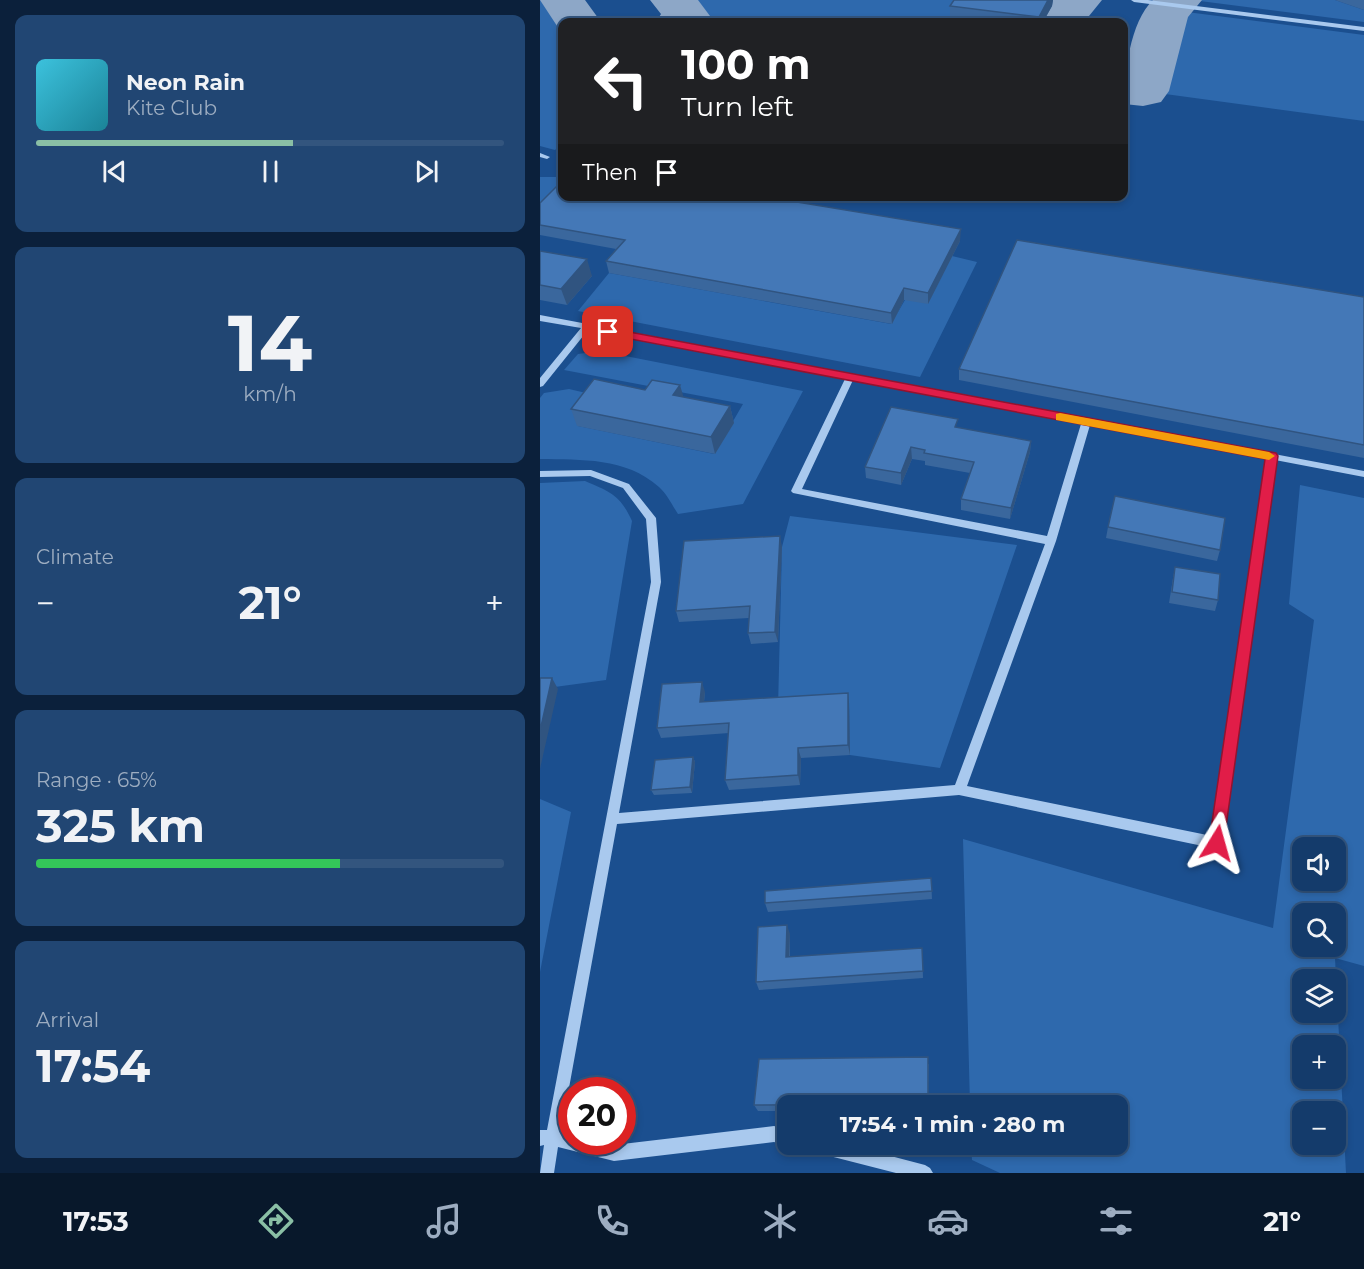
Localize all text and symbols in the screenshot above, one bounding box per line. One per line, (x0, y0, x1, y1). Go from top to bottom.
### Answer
text: 100 m (681, 38, 810, 90)
icon: left (582, 42, 660, 120)
text: Neon Rain (126, 69, 245, 96)
text: Turn left (681, 90, 794, 123)
text: Kite Club (126, 96, 217, 120)
icon: previous (98, 155, 131, 188)
icon: pause (254, 155, 287, 188)
icon: next (410, 155, 443, 188)
icon: arrive (650, 156, 683, 189)
text: Then (582, 159, 638, 186)
text: 14 (228, 295, 312, 391)
pin (582, 306, 633, 357)
icon: arrive (591, 315, 624, 348)
text: km/h (243, 382, 297, 406)
text: Climate (36, 545, 114, 569)
text: 21° (238, 575, 302, 630)
text: − (36, 583, 55, 623)
text: + (485, 583, 504, 623)
text: Range · 65% (36, 768, 157, 792)
text: 325 km (36, 798, 205, 853)
position arrow (1185, 811, 1249, 875)
map controls (1292, 837, 1346, 1155)
button: sound (1292, 837, 1346, 891)
button: search (1292, 903, 1346, 957)
button: layers (1292, 969, 1346, 1023)
text: Arrival (36, 1008, 99, 1032)
button: + (1292, 1035, 1346, 1089)
text: 17:54 (36, 1038, 150, 1093)
speed limit sign: 20 (558, 1077, 636, 1155)
button: − (1292, 1101, 1346, 1155)
text: 17:54 · 1 min · 280 m (840, 1111, 1065, 1138)
icon: directions (255, 1200, 297, 1242)
icon: music (423, 1200, 465, 1242)
icon: phone (591, 1200, 633, 1242)
icon: climate (759, 1200, 801, 1242)
icon: car (927, 1200, 969, 1242)
icon: filters (1095, 1200, 1137, 1242)
text: 17:53 (63, 1205, 129, 1238)
text: 21° (1263, 1205, 1301, 1238)

